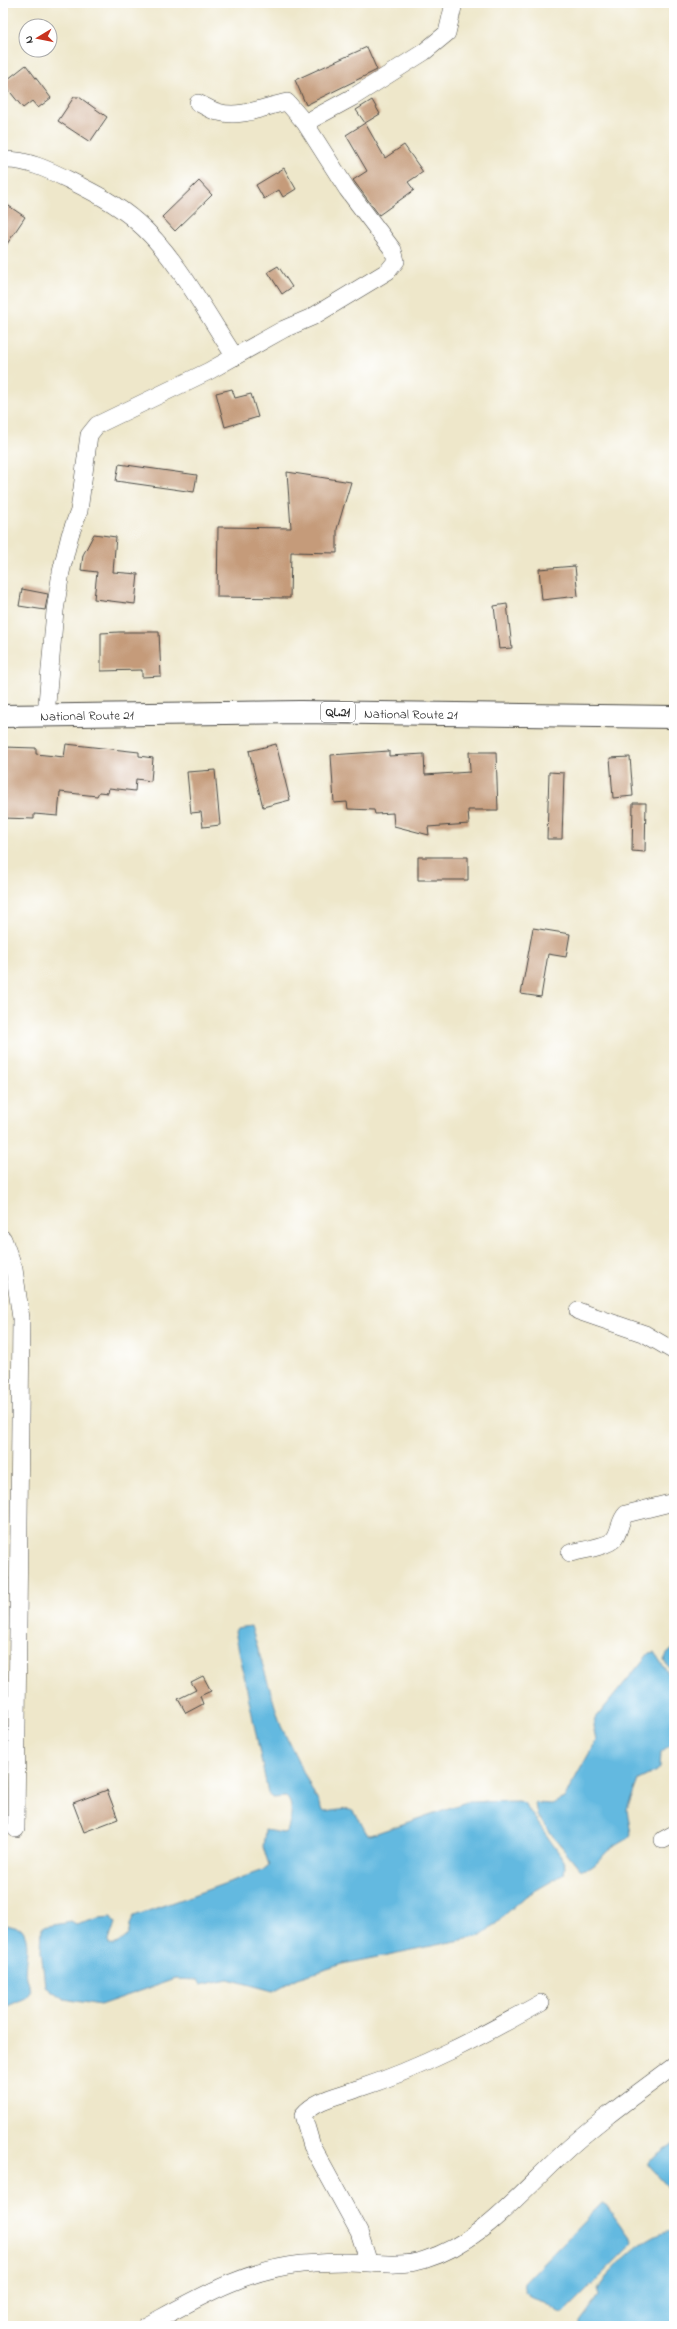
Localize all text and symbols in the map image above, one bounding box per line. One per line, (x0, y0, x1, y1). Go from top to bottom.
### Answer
north arrow (18, 18, 58, 58)
text: N (21, 35, 38, 45)
road number: QL.21 (321, 702, 355, 722)
street label: National Route 21 (364, 705, 458, 725)
street label: National Route 21 (40, 706, 134, 726)

